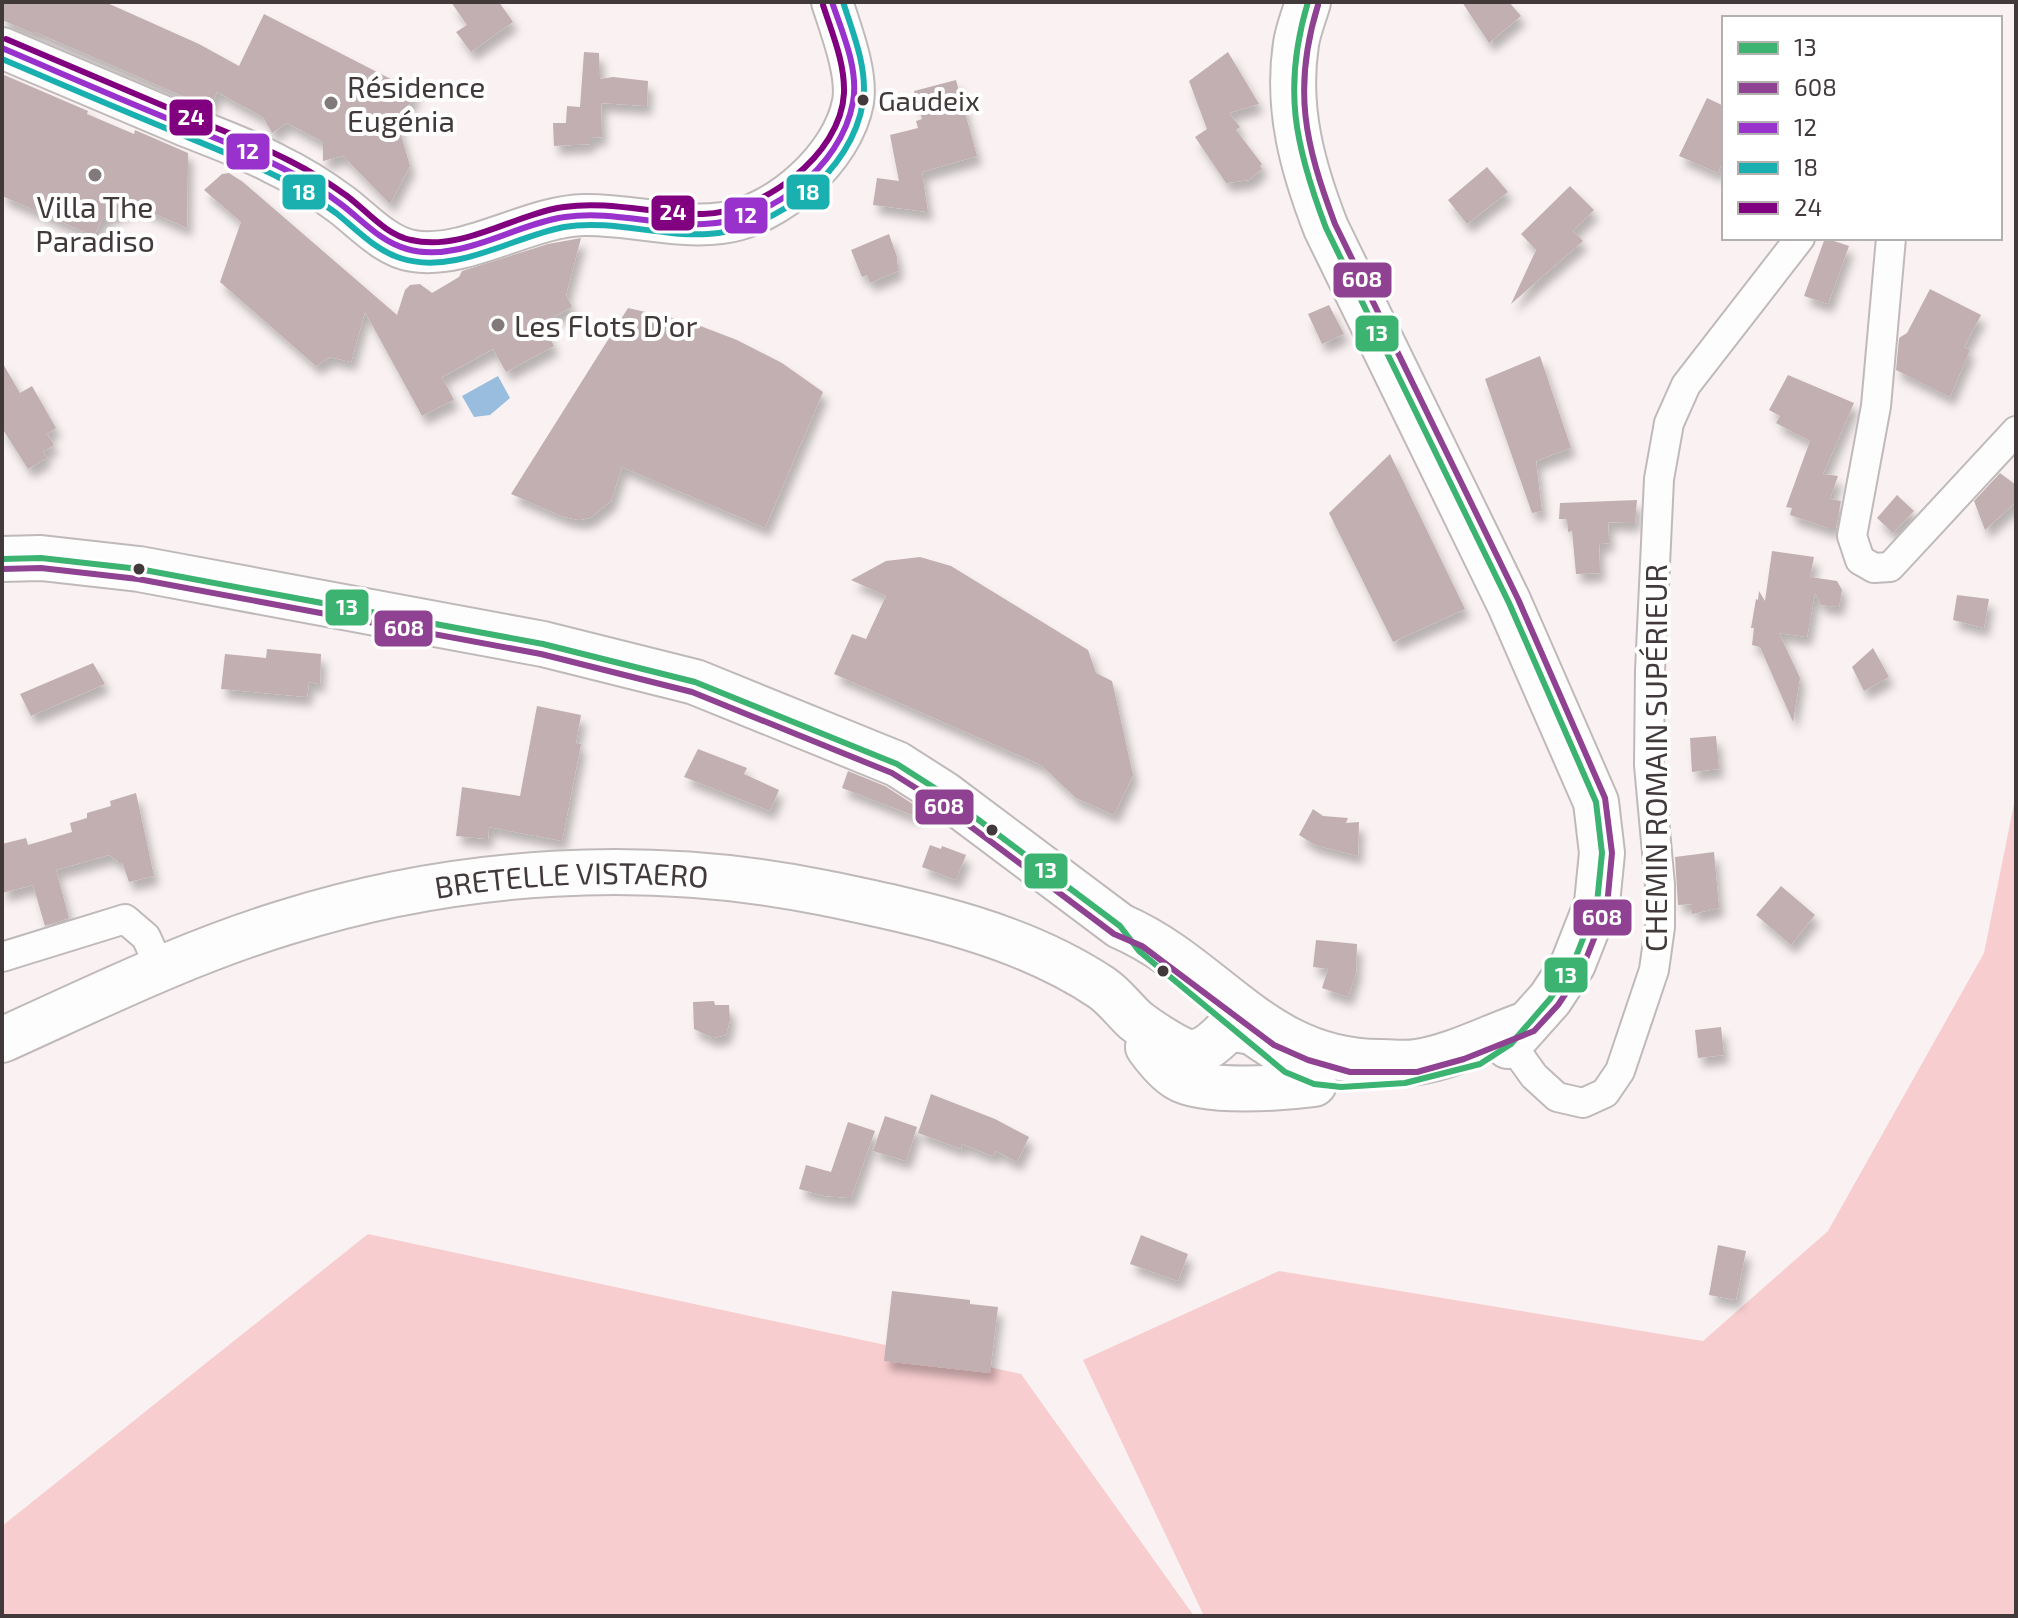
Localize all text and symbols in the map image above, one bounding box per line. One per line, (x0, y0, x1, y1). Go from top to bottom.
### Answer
legend (1722, 16, 2002, 240)
text: 13 (1794, 32, 1817, 61)
place label: Résidence Eugénia (347, 68, 485, 138)
text: 608 (1794, 72, 1837, 101)
place label: Gaudeix (878, 83, 980, 117)
marker: Gaudeix (855, 92, 871, 108)
marker: Résidence Eugénia (322, 94, 340, 112)
line badge: 24 (168, 98, 214, 137)
text: 24 (178, 103, 204, 129)
text: 12 (1794, 112, 1817, 141)
line badge: 12 (225, 132, 271, 171)
text: 12 (237, 137, 259, 163)
text: 18 (1794, 152, 1818, 181)
marker: Villa The Paradiso (86, 166, 104, 184)
line badge: 18 (281, 173, 327, 211)
line badge: 18 (785, 173, 831, 211)
text: 18 (292, 178, 316, 204)
text: 18 (796, 178, 820, 204)
place label: Villa The Paradiso (35, 188, 155, 258)
text: 24 (1794, 192, 1822, 221)
line badge: 24 (650, 194, 696, 232)
line badge: 12 (723, 196, 769, 235)
text: 24 (660, 198, 686, 224)
text: 12 (735, 201, 757, 227)
line badge: 608 (1332, 261, 1393, 299)
text: 608 (1342, 265, 1382, 291)
place label: Les Flots D'or (514, 307, 698, 343)
line badge: 13 (1354, 314, 1400, 353)
marker: Les Flots D'or (489, 316, 507, 334)
text: 13 (1366, 319, 1388, 345)
unlabelled marker (131, 561, 147, 577)
street label: CHEMIN ROMAIN SUPÉRIEUR (1637, 564, 1673, 952)
line badge: 13 (324, 588, 370, 627)
text: 13 (336, 593, 358, 619)
line badge: 608 (373, 609, 434, 648)
text: 608 (384, 614, 424, 640)
line badge: 608 (914, 788, 975, 826)
text: 608 (924, 792, 964, 818)
unlabelled marker (984, 822, 1000, 838)
line badge: 13 (1023, 852, 1069, 890)
street label: BRETELLE VISTAERO (432, 854, 710, 905)
text: 13 (1035, 856, 1057, 882)
line badge: 608 (1572, 898, 1633, 937)
text: 608 (1582, 903, 1622, 929)
line badge: 13 (1543, 956, 1589, 994)
text: 13 (1555, 961, 1577, 987)
unlabelled marker (1155, 963, 1171, 979)

